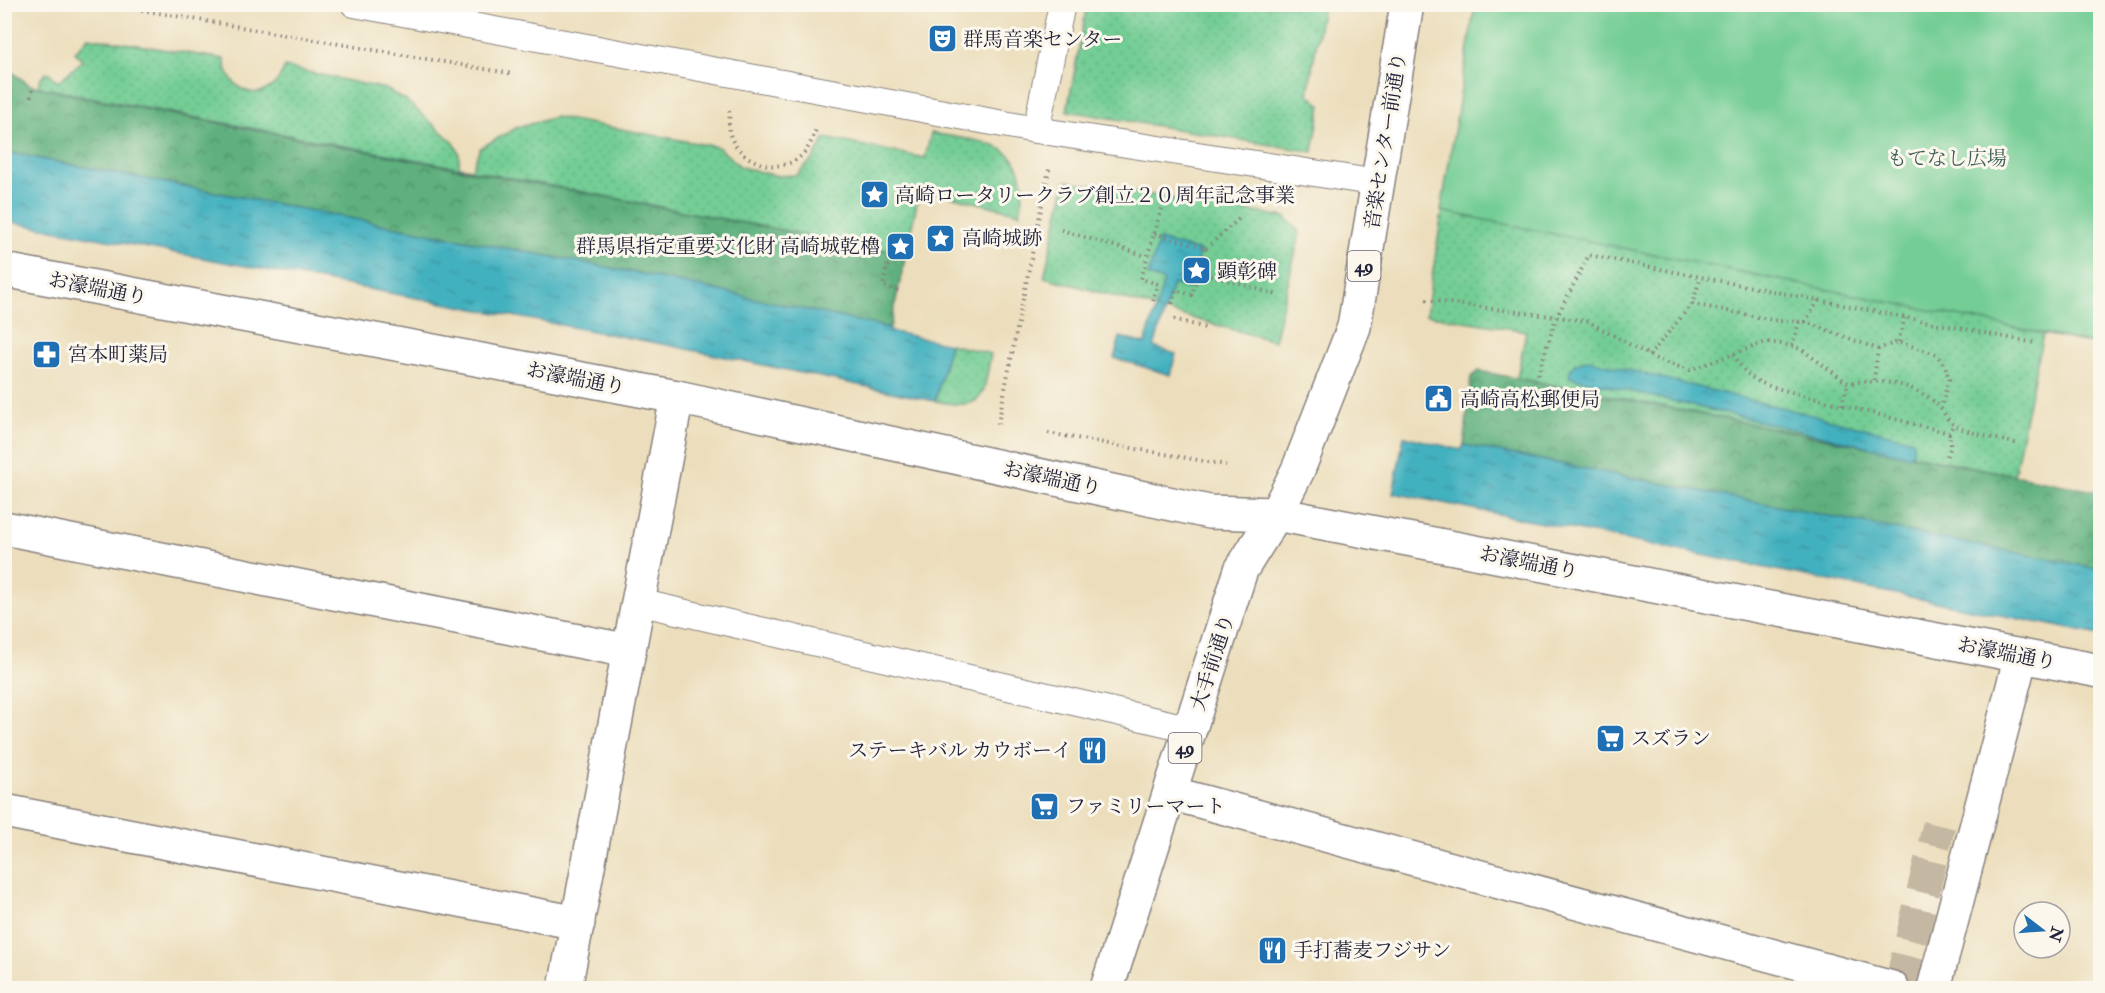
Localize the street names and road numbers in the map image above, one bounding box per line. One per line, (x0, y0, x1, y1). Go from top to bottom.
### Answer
street label: 音楽センター前通り (1359, 51, 1412, 232)
road number: 49 (1348, 251, 1380, 281)
street label: お濠端通り (46, 267, 149, 310)
street label: お濠端通り (524, 357, 627, 400)
street label: お濠端通り (1000, 456, 1103, 501)
street label: お濠端通り (1477, 541, 1580, 584)
street label: 大手前通り (1185, 611, 1240, 714)
street label: お濠端通り (1955, 632, 2058, 675)
road number: 49 (1168, 733, 1202, 763)

